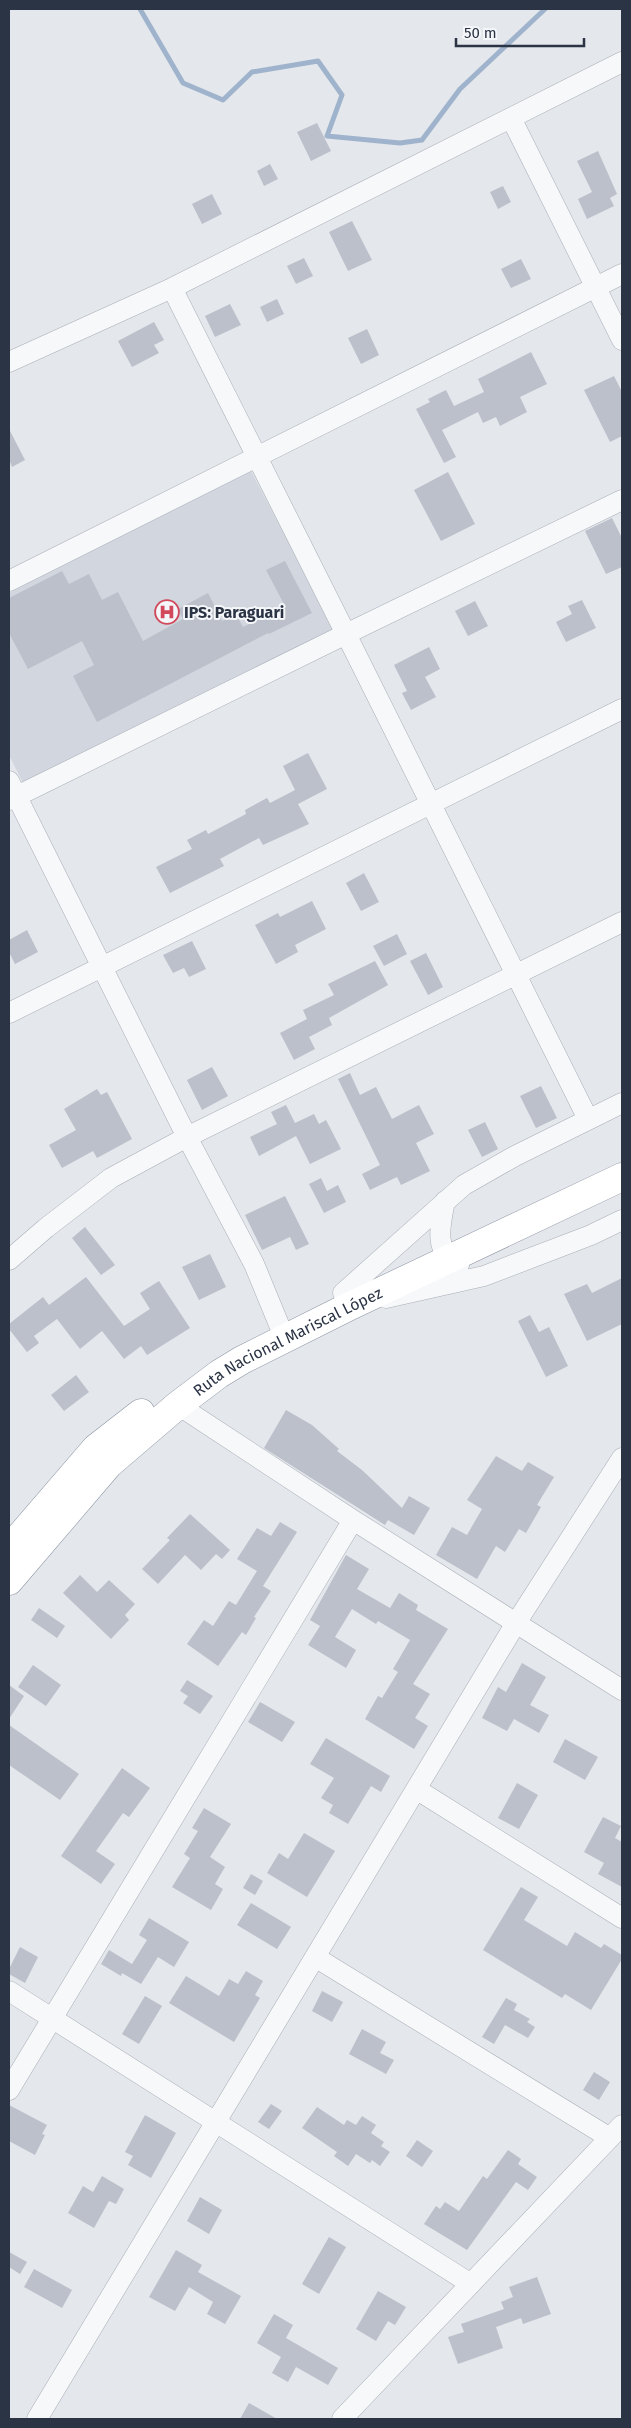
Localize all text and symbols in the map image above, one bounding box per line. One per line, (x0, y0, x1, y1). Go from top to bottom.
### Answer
scale bar (456, 15, 584, 47)
text: 50 m (464, 24, 497, 42)
hospital icon: IPS: Paraguari (154, 599, 180, 625)
place label: IPS: Paraguari (184, 603, 284, 622)
street label: Ruta Nacional Mariscal López (190, 1283, 385, 1400)

